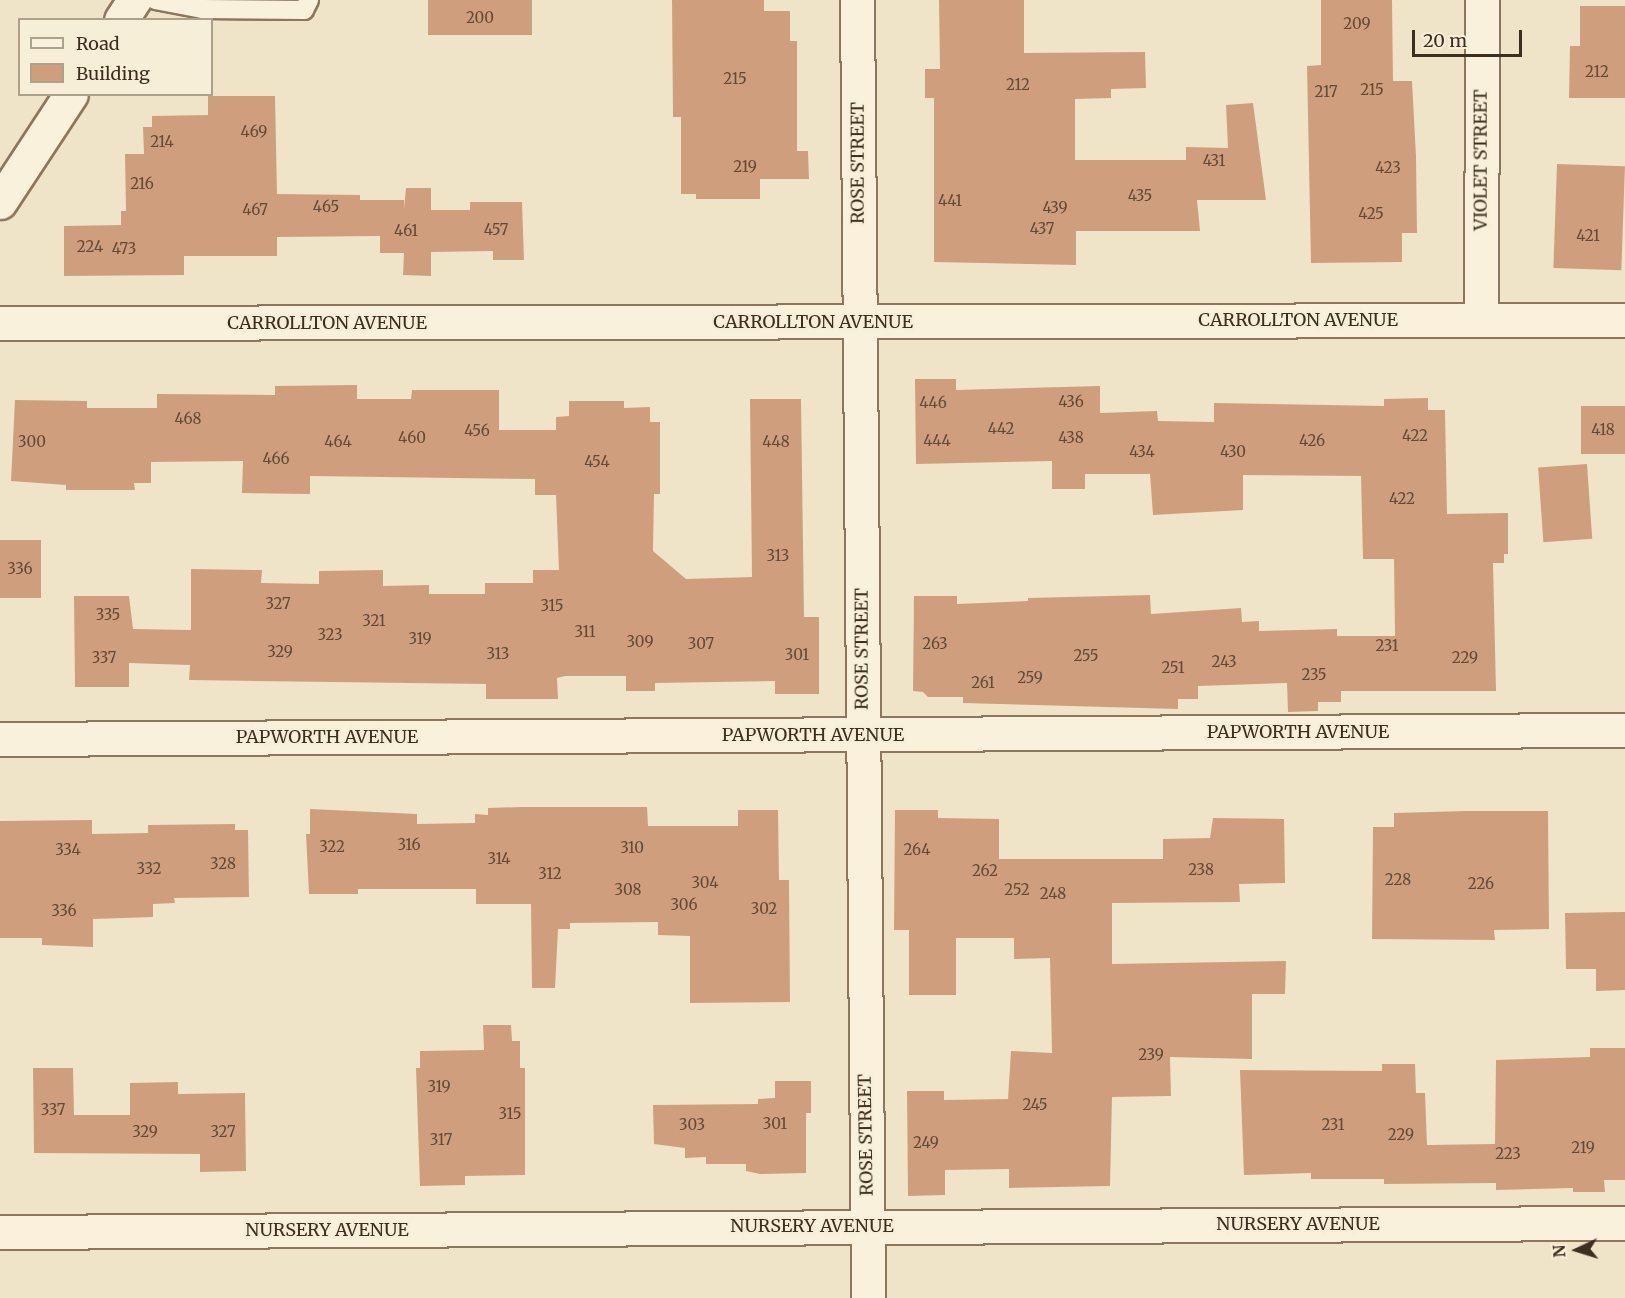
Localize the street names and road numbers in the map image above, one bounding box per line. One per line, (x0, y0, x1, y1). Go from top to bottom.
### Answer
street label: VIOLET STREET (1470, 89, 1492, 231)
street label: ROSE STREET (847, 102, 869, 224)
street label: CARROLLTON AVENUE (1198, 309, 1398, 331)
street label: CARROLLTON AVENUE (713, 311, 913, 333)
street label: CARROLLTON AVENUE (227, 312, 427, 334)
street label: ROSE STREET (851, 588, 873, 710)
street label: PAPWORTH AVENUE (1207, 721, 1389, 743)
street label: PAPWORTH AVENUE (722, 724, 904, 746)
street label: PAPWORTH AVENUE (236, 726, 418, 748)
street label: ROSE STREET (854, 1074, 878, 1196)
street label: NURSERY AVENUE (1216, 1213, 1380, 1235)
street label: NURSERY AVENUE (730, 1215, 894, 1237)
street label: NURSERY AVENUE (245, 1219, 409, 1241)

